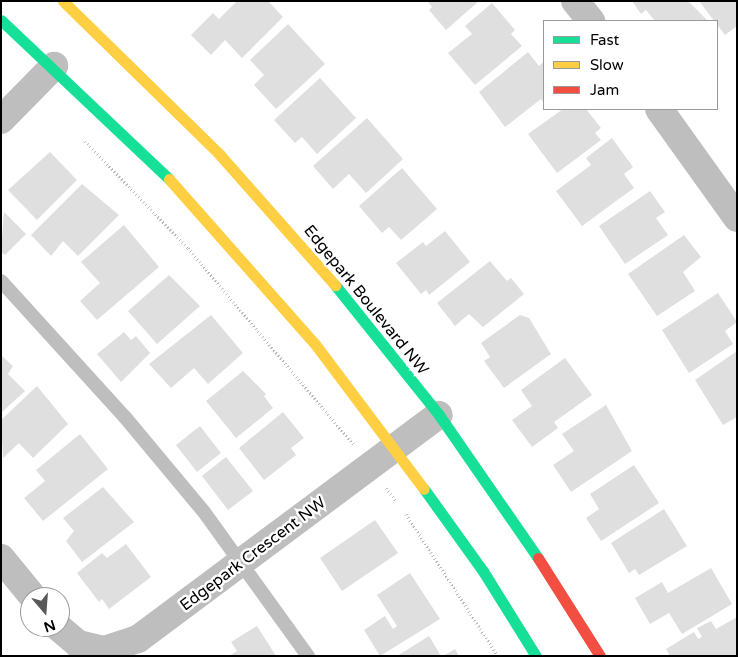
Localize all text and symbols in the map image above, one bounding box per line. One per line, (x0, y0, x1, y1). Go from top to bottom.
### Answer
legend (543, 20, 718, 110)
text: Fast (590, 31, 619, 49)
text: Slow (590, 56, 624, 74)
text: Jam (590, 81, 619, 99)
street label: Edgepark Boulevard NW (300, 221, 432, 379)
street label: Edgepark Crescent NW (176, 493, 330, 615)
north arrow (20, 587, 70, 637)
text: N (42, 616, 57, 636)

